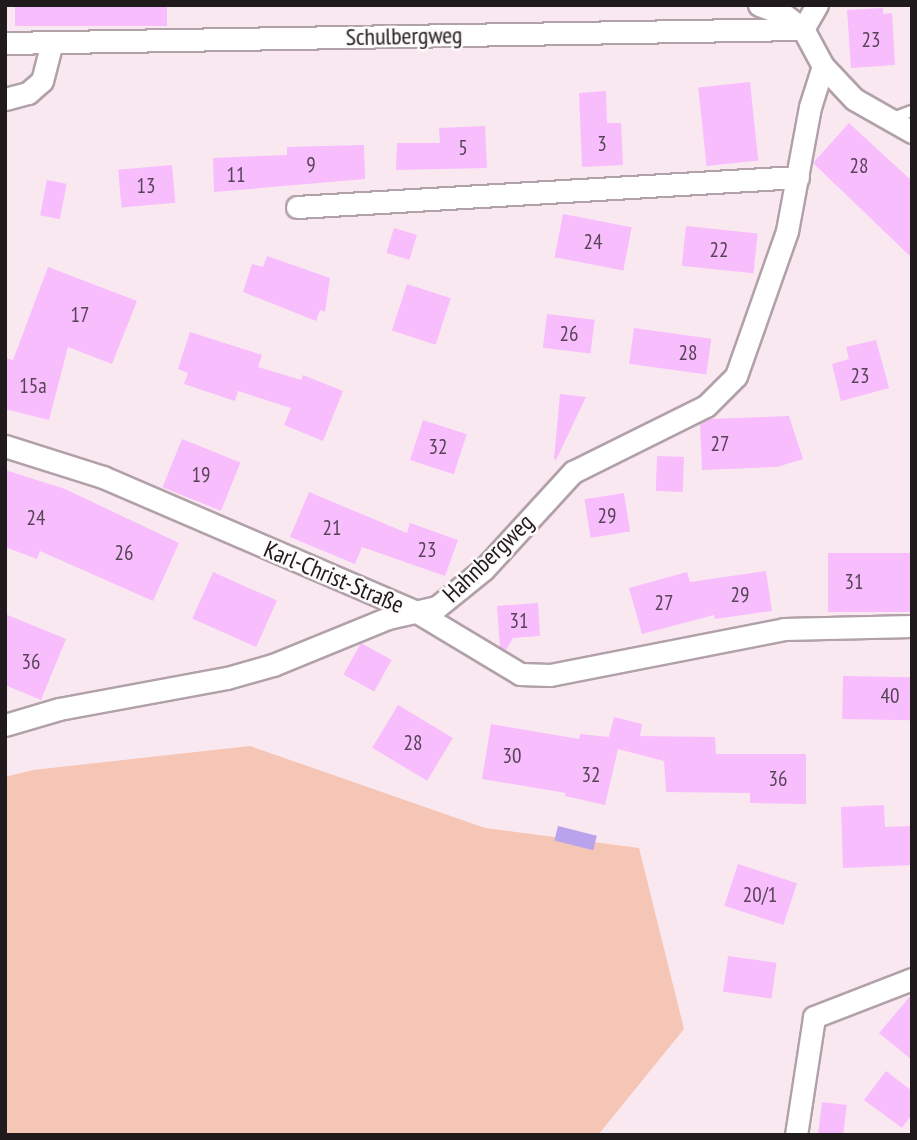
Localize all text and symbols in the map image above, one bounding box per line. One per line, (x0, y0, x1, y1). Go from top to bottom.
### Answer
street label: Schulbergweg (345, 21, 463, 51)
house number: 23 (862, 27, 880, 53)
house number: 3 (597, 131, 607, 157)
house number: 5 (458, 135, 468, 161)
house number: 9 (306, 152, 316, 178)
house number: 28 (850, 153, 868, 179)
house number: 11 (227, 162, 245, 188)
house number: 13 (137, 173, 155, 199)
house number: 24 (584, 229, 602, 255)
house number: 22 (710, 237, 728, 263)
house number: 17 (71, 302, 89, 328)
house number: 26 (560, 321, 578, 347)
house number: 28 (679, 340, 697, 366)
house number: 23 (851, 363, 869, 389)
house number: 15a (19, 373, 47, 399)
house number: 27 (711, 431, 729, 457)
house number: 32 (429, 434, 447, 460)
house number: 19 (192, 462, 210, 488)
house number: 29 (598, 503, 616, 529)
house number: 24 (27, 505, 45, 531)
street label: Hahnbergweg (437, 508, 539, 608)
house number: 21 (323, 515, 341, 541)
street label: Karl-Christ-Straße (260, 535, 408, 619)
house number: 23 (418, 537, 436, 563)
house number: 26 (115, 540, 133, 566)
house number: 31 (845, 569, 863, 595)
house number: 29 (731, 582, 749, 608)
house number: 27 (655, 590, 673, 616)
house number: 31 (510, 608, 528, 634)
house number: 36 (22, 649, 40, 675)
house number: 40 (881, 683, 899, 709)
house number: 28 (404, 730, 422, 756)
house number: 30 (503, 743, 521, 769)
house number: 32 (582, 762, 600, 788)
house number: 36 (769, 766, 787, 792)
house number: 20/1 (743, 882, 777, 908)

